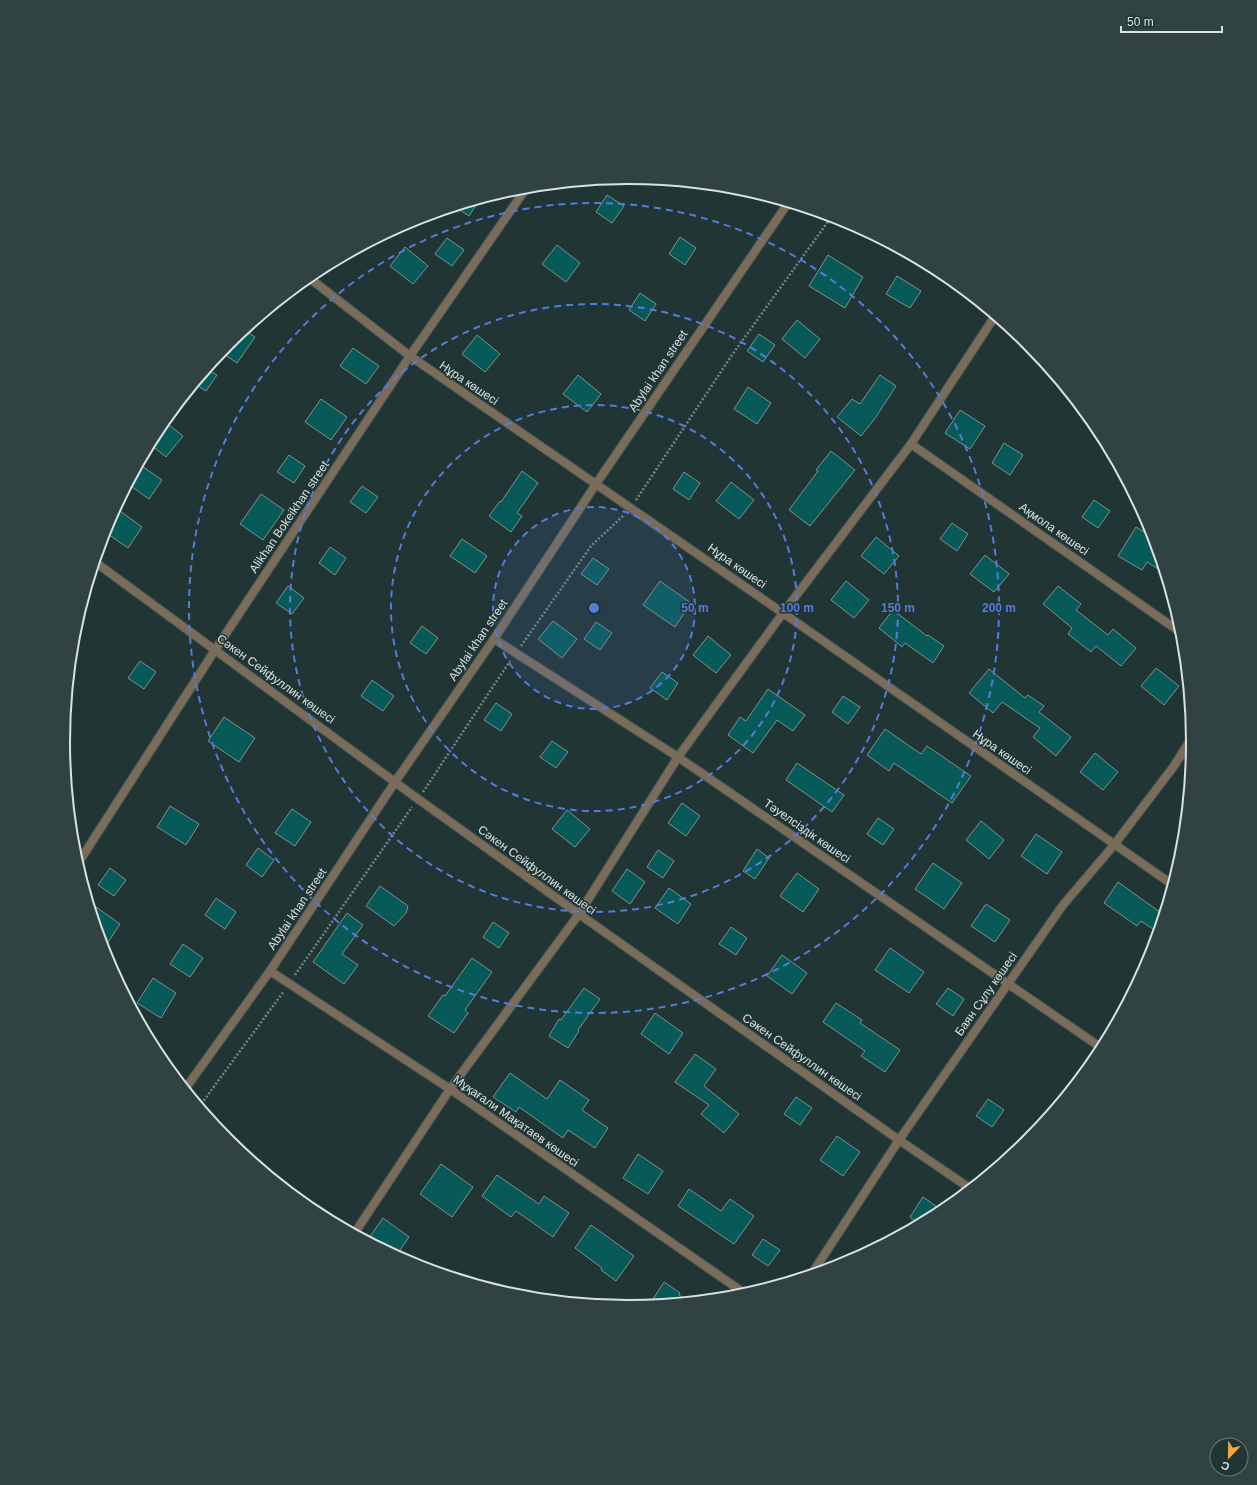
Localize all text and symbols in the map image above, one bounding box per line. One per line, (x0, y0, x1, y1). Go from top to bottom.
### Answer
scale bar (1121, 8, 1222, 34)
text: 50 m (1127, 15, 1154, 29)
street label: Abylai khan street (626, 327, 691, 414)
street label: Нұра көшесі (437, 358, 501, 408)
street label: Alikhan Bokeikhan street (246, 458, 332, 576)
street label: Ақмола көшесі (1016, 500, 1092, 558)
street label: Нұра көшесі (705, 541, 769, 591)
street label: Abylai khan street (446, 596, 511, 683)
centre of rings (587, 601, 601, 615)
text: 50 m (681, 601, 709, 615)
text: 100 m (780, 601, 814, 615)
text: 150 m (881, 601, 915, 615)
text: 200 m (982, 601, 1016, 615)
street label: Сәкен Сейфуллин көшесі (214, 631, 338, 727)
street label: Нұра көшесі (970, 727, 1034, 777)
street label: Тәуелсіздік көшесі (761, 796, 853, 866)
street label: Сәкен Сейфуллин көшесі (475, 822, 599, 918)
street label: Abylai khan street (265, 865, 330, 952)
street label: Баян Сұлу көшесі (952, 949, 1020, 1039)
street label: Сәкен Сейфуллин көшесі (740, 1010, 864, 1104)
street label: Мұқағали Мақатаев көшесі (451, 1072, 581, 1170)
north arrow (1209, 1437, 1249, 1477)
text: С (1219, 1459, 1231, 1473)

